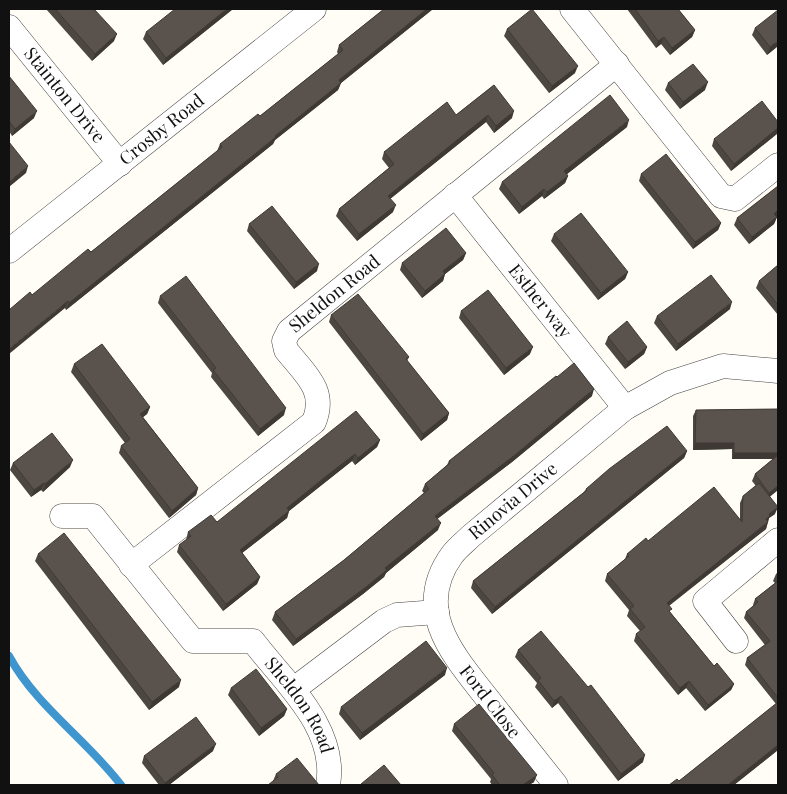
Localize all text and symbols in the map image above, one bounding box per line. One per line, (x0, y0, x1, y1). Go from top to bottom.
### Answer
street label: Stainton Drive (19, 42, 111, 148)
street label: Crosby Road (114, 88, 209, 170)
street label: Sheldon Road (283, 248, 385, 337)
street label: Esther way (504, 259, 578, 343)
street label: Rinovia Drive (463, 456, 562, 544)
street label: Sheldon Road (260, 652, 340, 756)
street label: Ford Close (455, 660, 527, 743)

